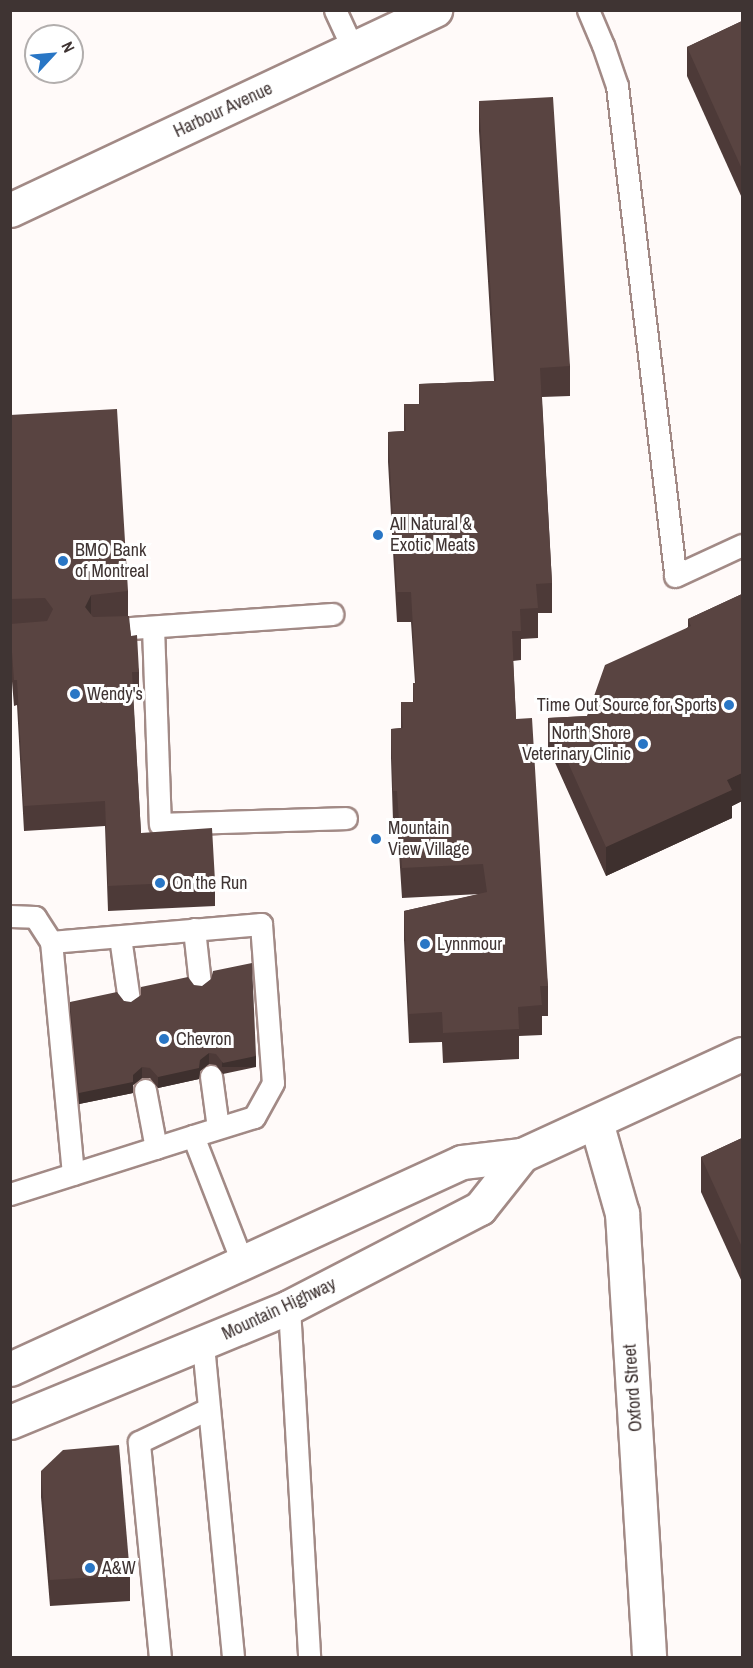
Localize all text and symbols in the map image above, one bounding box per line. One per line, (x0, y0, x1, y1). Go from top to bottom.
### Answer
north arrow (24, 24, 84, 84)
text: N (56, 38, 80, 56)
street label: Harbour Avenue (170, 78, 276, 142)
place label: All Natural & Exotic Meats (390, 514, 475, 556)
marker: All Natural & Exotic Meats (371, 528, 385, 542)
place label: BMO Bank of Montreal (75, 540, 149, 582)
marker: BMO Bank of Montreal (56, 554, 70, 568)
place label: Wendy's (87, 683, 143, 705)
marker: Wendy's (68, 687, 82, 701)
place label: Time Out Source for Sports (537, 694, 717, 716)
marker: Time Out Source for Sports (722, 698, 736, 712)
place label: North Shore Veterinary Clinic (522, 723, 631, 766)
marker: North Shore Veterinary Clinic (636, 737, 650, 751)
place label: Mountain View Village (388, 818, 470, 860)
marker: Mountain View Village (369, 832, 383, 846)
place label: On the Run (172, 872, 247, 894)
marker: On the Run (153, 876, 167, 890)
place label: Lynnmour (437, 933, 502, 955)
marker: Lynnmour (418, 937, 432, 951)
place label: Chevron (176, 1028, 232, 1050)
marker: Chevron (157, 1032, 171, 1046)
street label: Mountain Highway (219, 1273, 339, 1345)
street label: Oxford Street (619, 1343, 647, 1433)
place label: A&W (102, 1557, 136, 1579)
marker: A&W (83, 1561, 97, 1575)

